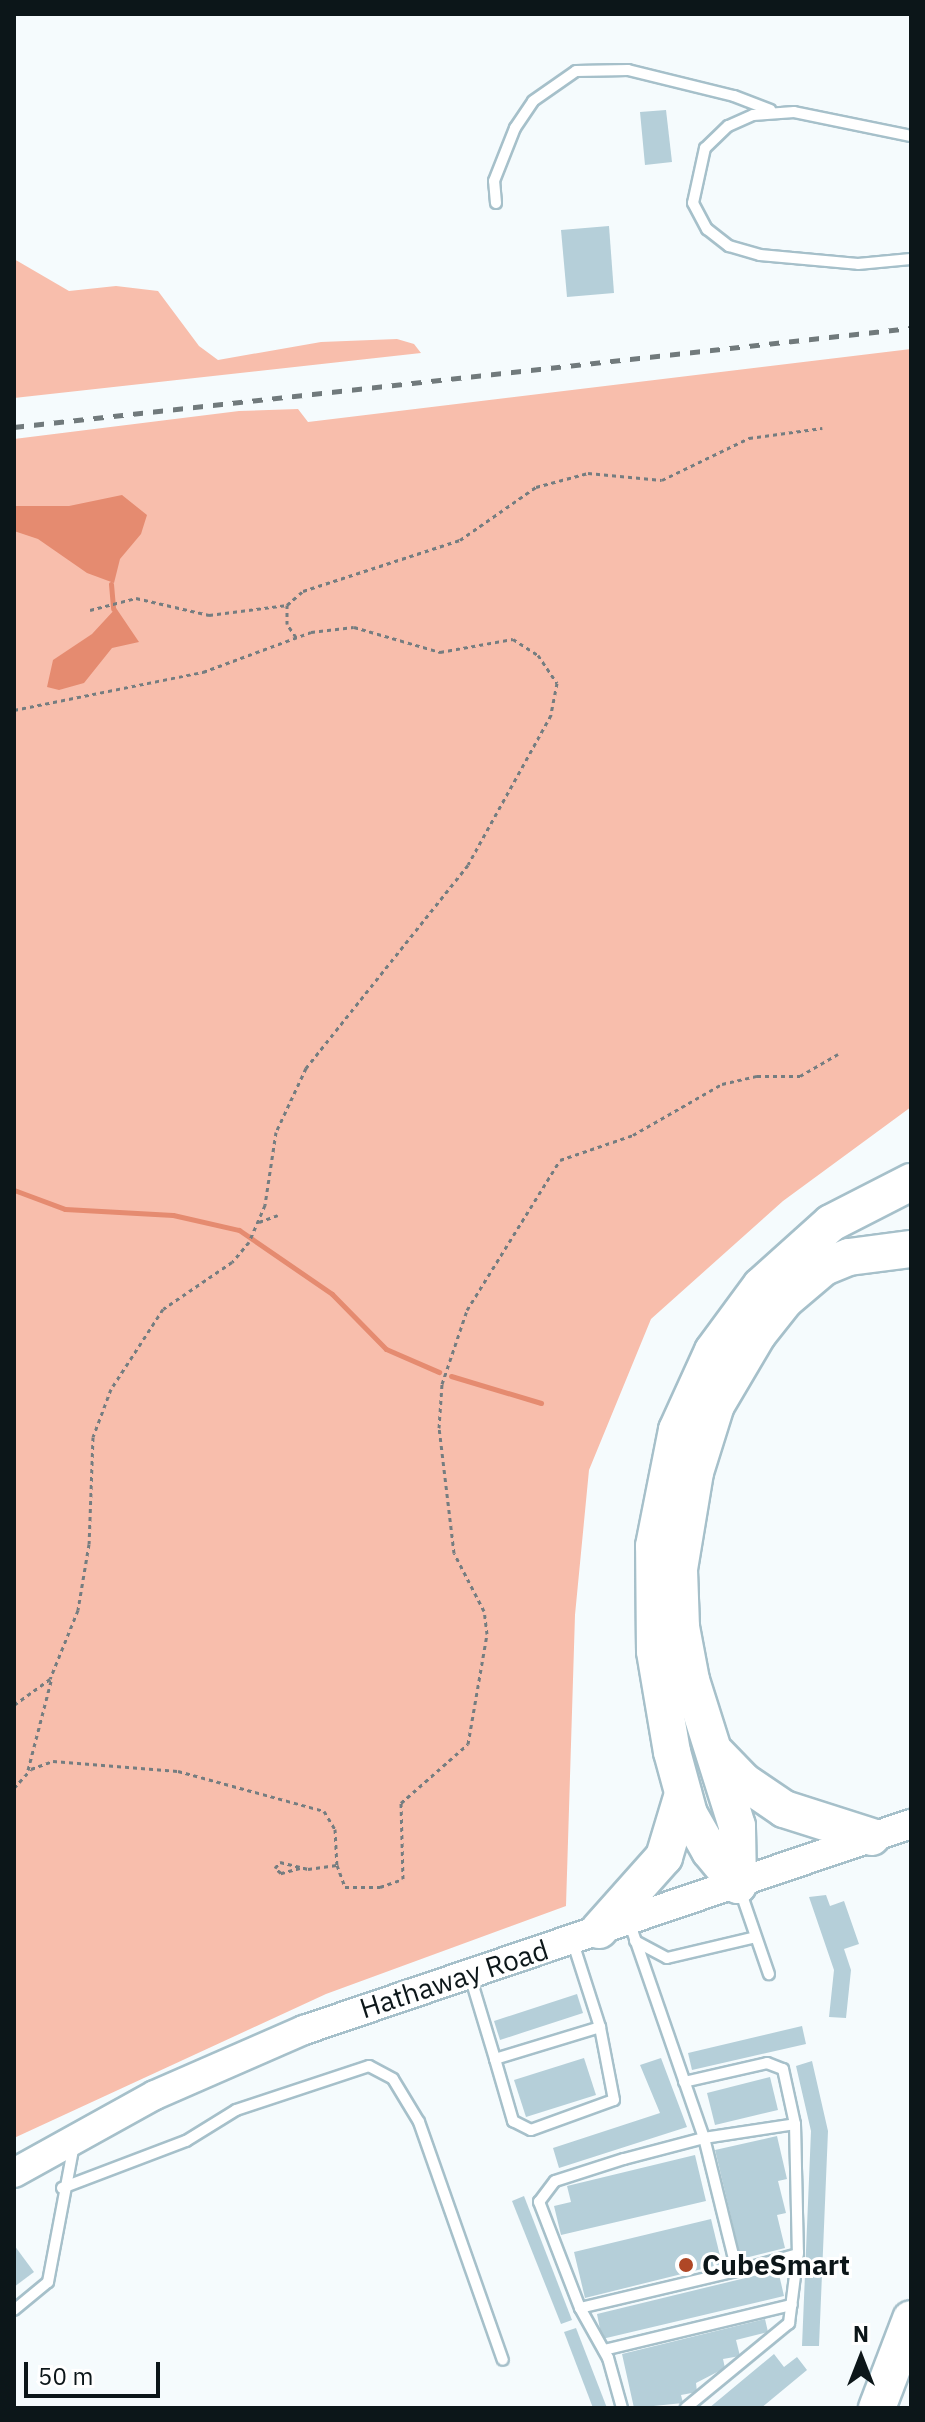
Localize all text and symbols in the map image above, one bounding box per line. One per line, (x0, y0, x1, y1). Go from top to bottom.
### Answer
street label: Hathaway Road (355, 1933, 553, 2025)
place label: CubeSmart (702, 2248, 850, 2282)
marker: CubeSmart (677, 2256, 695, 2274)
north arrow (821, 2318, 901, 2398)
text: N (853, 2319, 869, 2348)
scale bar (28, 2346, 164, 2396)
text: 50 m (38, 2360, 93, 2392)

